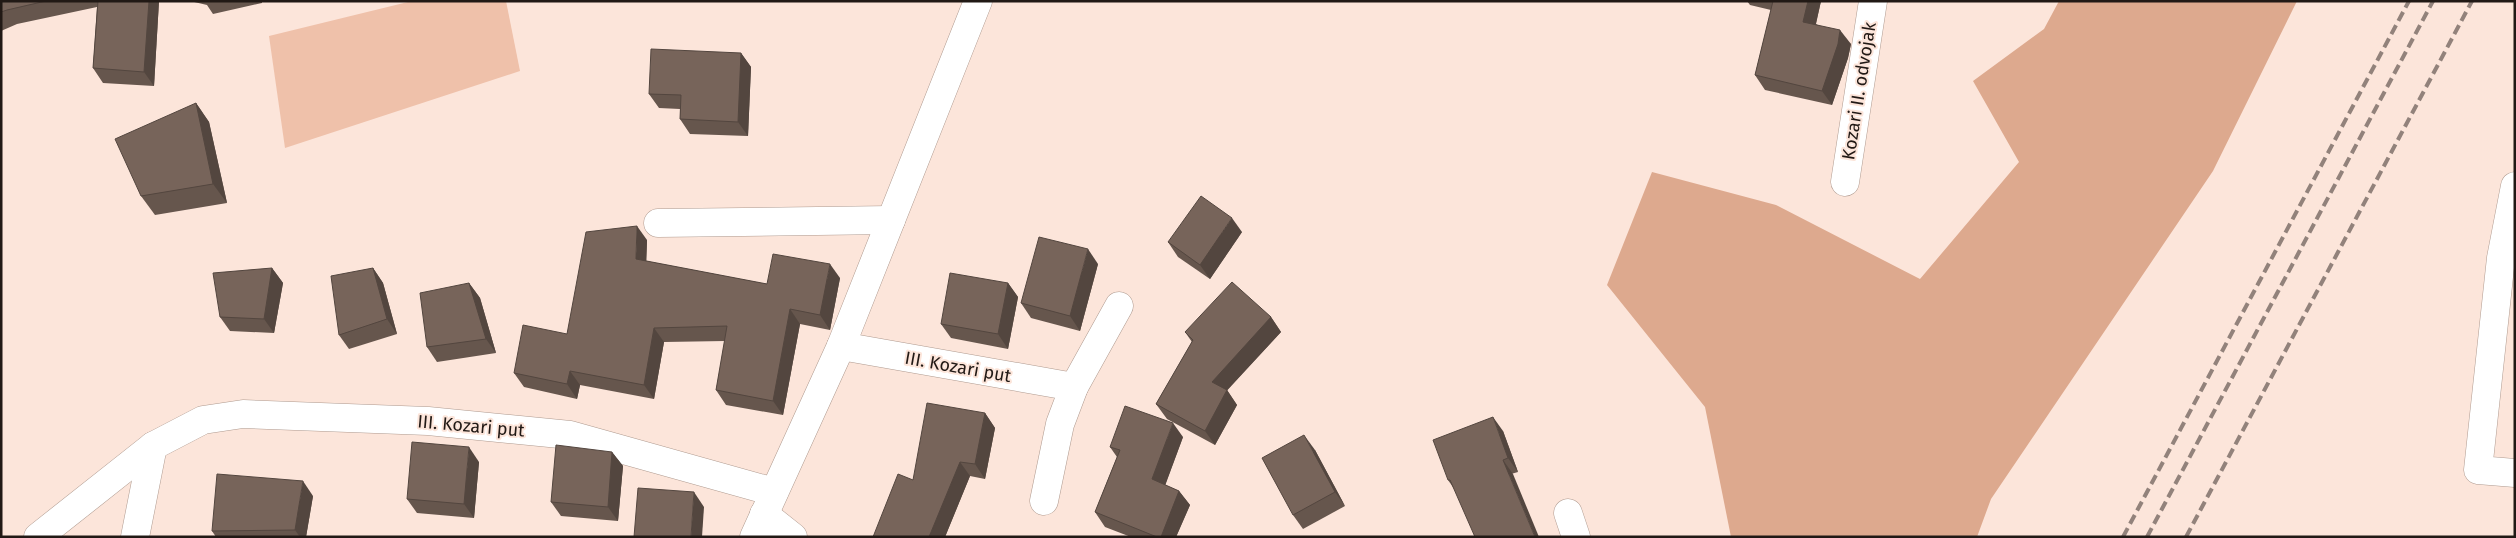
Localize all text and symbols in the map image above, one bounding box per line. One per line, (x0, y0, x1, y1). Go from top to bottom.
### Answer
street label: Kozari II. odvojak (1837, 20, 1881, 161)
street label: III. Kozari put (903, 347, 1013, 387)
street label: III. Kozari put (416, 410, 526, 442)

